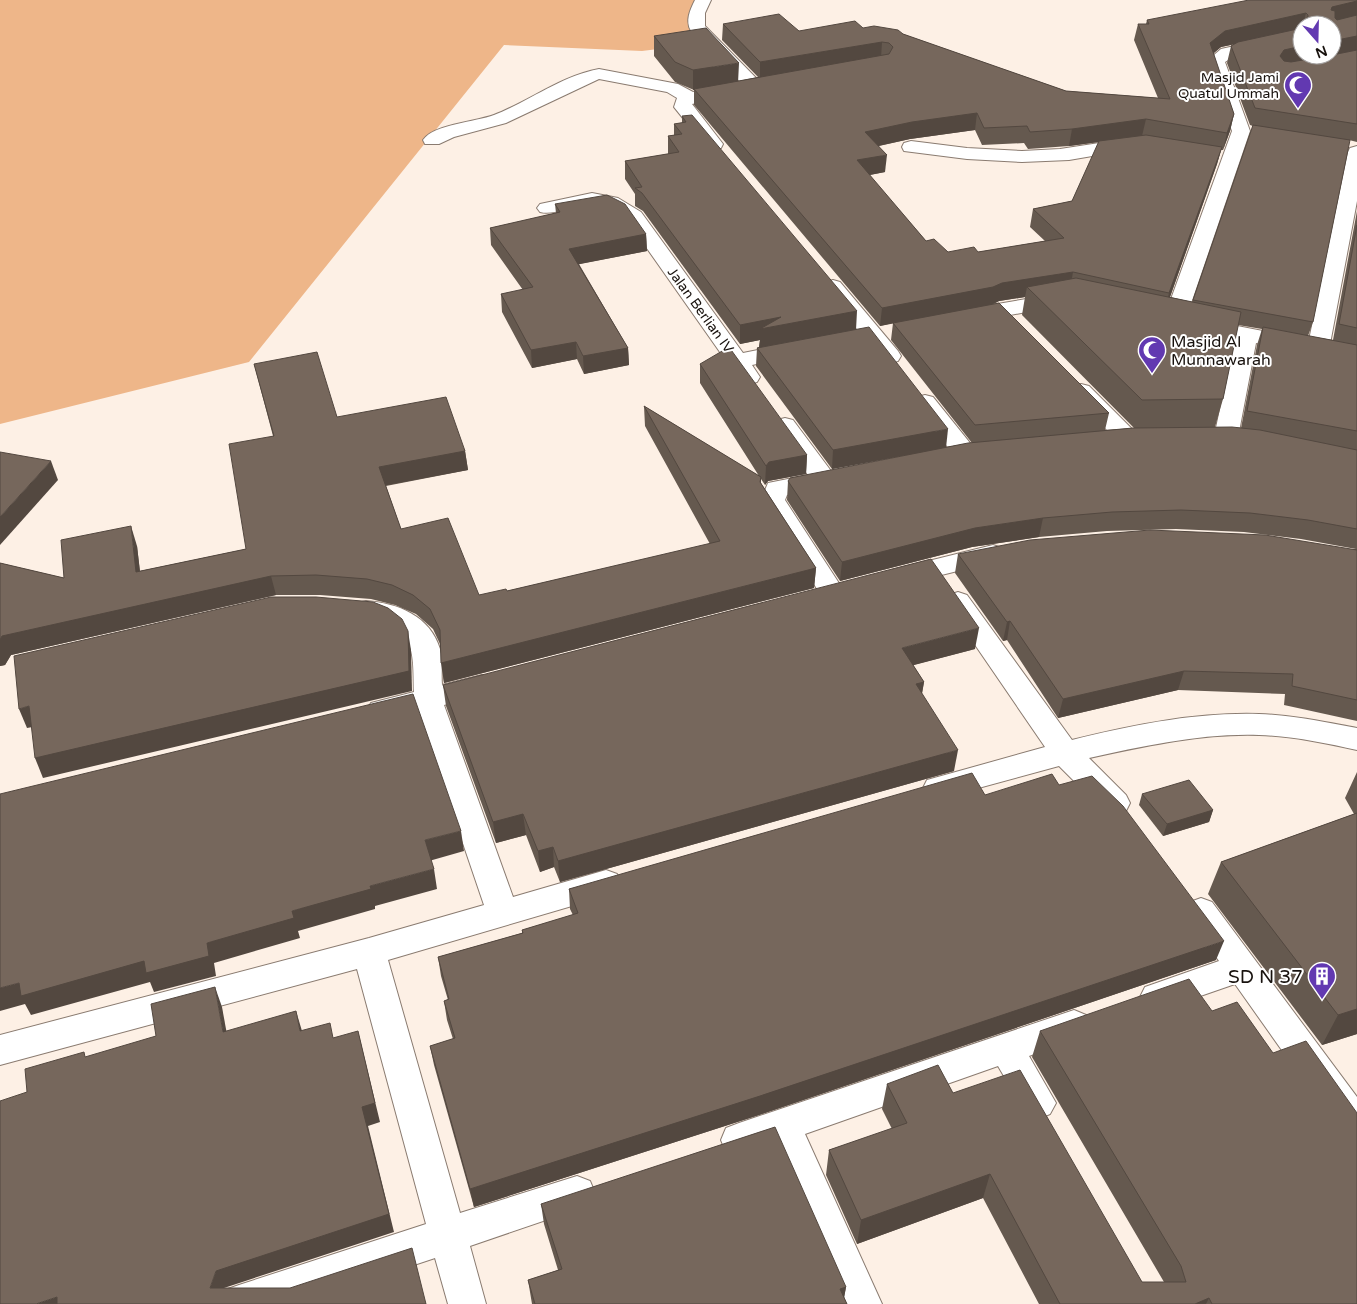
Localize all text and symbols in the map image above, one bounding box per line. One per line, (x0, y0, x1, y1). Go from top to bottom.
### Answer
north arrow (1292, 15, 1342, 65)
text: N (1313, 42, 1329, 62)
place label: Masjid Jami Quatul Ummah (1178, 69, 1279, 102)
mosque icon: Masjid Jami Quatul Ummah (1283, 70, 1313, 109)
street label: Jalan Berlian IV (664, 264, 737, 357)
place label: Masjid Al Munnawarah (1171, 332, 1271, 370)
mosque icon: Masjid Al Munnawarah (1137, 335, 1167, 374)
building icon: SD N 37 (1307, 961, 1337, 1000)
place label: SD N 37 (1228, 966, 1303, 988)

